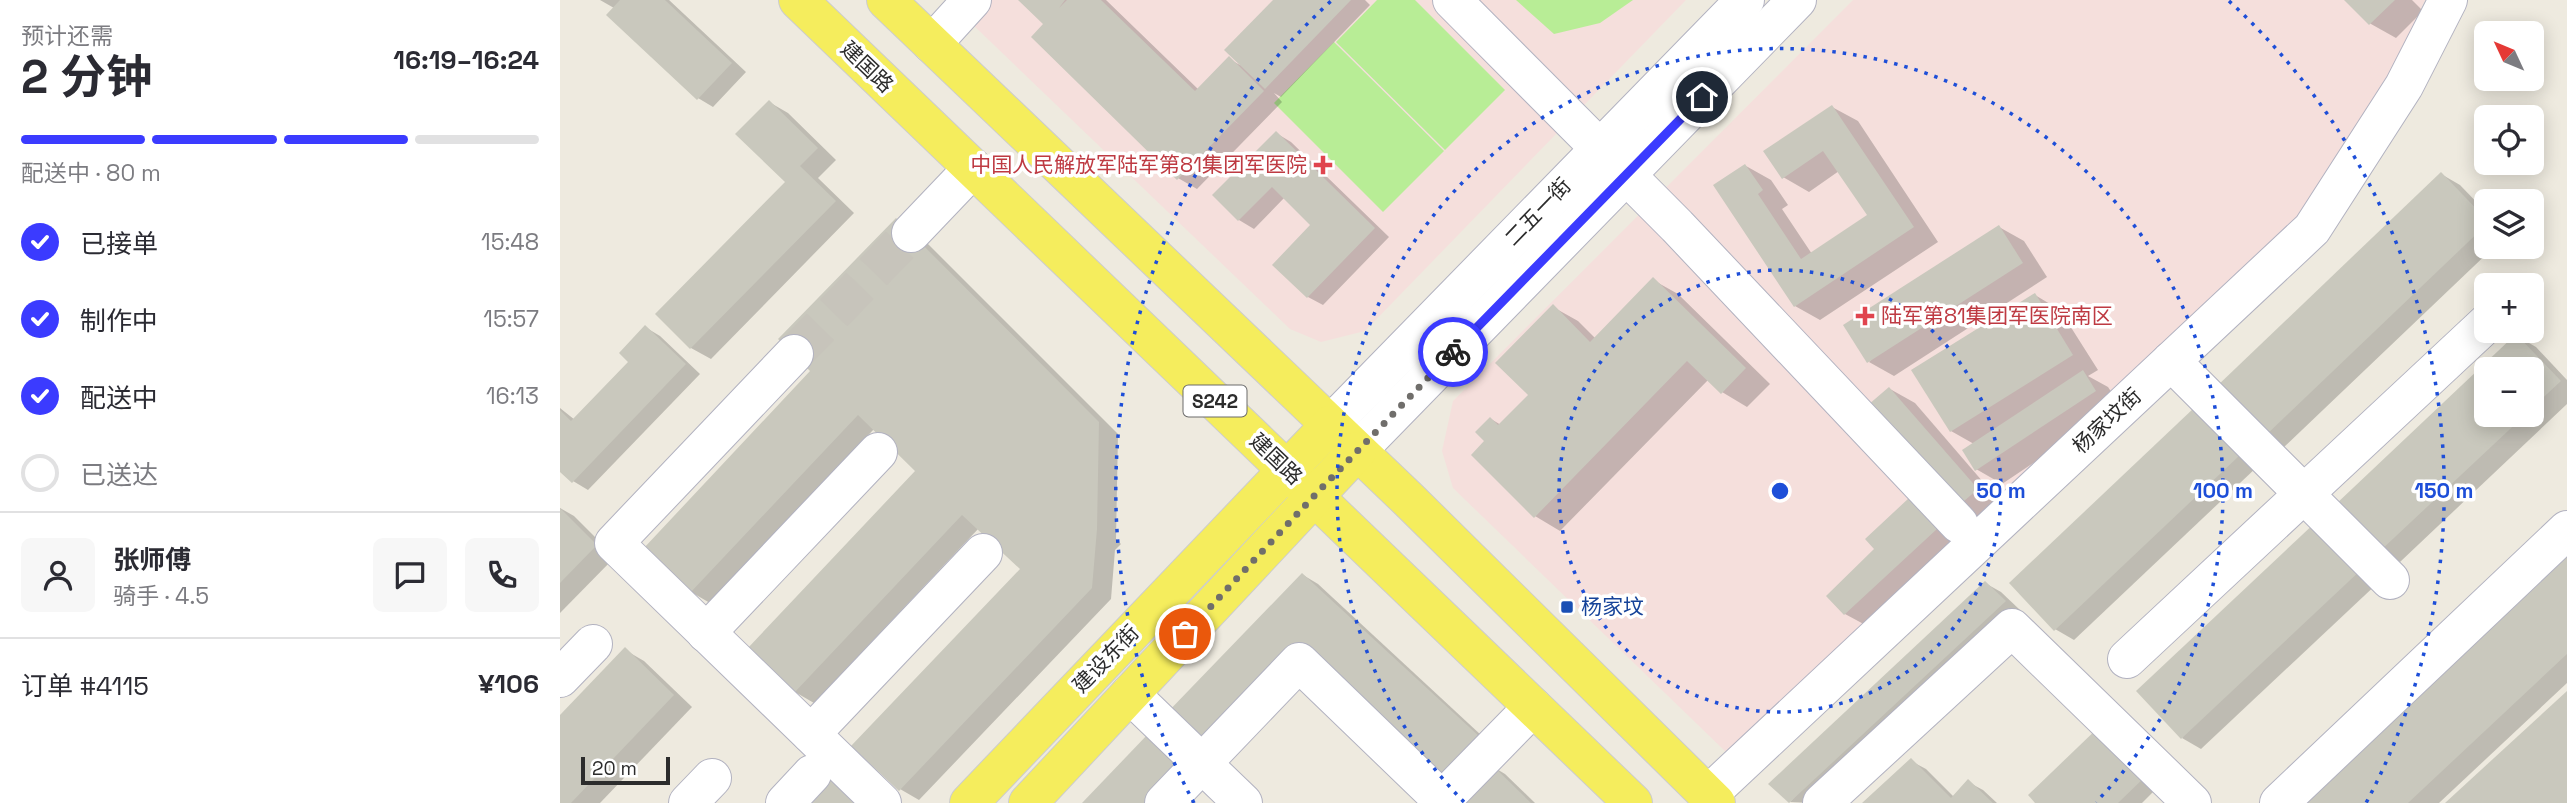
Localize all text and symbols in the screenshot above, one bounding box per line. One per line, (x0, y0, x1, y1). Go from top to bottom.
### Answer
text: 预计还需 (21, 21, 113, 51)
north arrow (2474, 21, 2544, 91)
map controls (2474, 21, 2544, 427)
street label: 建国路 (835, 35, 899, 98)
text: 16:19–16:24 (393, 43, 539, 77)
text: 2 分钟 (21, 48, 152, 106)
pin (1672, 67, 1732, 127)
icon: home (1683, 78, 1721, 116)
button: locate (2474, 105, 2544, 175)
place label: 中国人民解放军陆军第81集团军医院 (970, 151, 1307, 178)
marker: 中国人民解放军陆军第81集团军医院 (1313, 155, 1333, 175)
text: 配送中 · 80 m (21, 158, 161, 188)
street label: 二五一街 (1499, 172, 1577, 251)
button: layers (2474, 189, 2544, 259)
icon: check (21, 223, 59, 261)
text: 已接单 (80, 227, 158, 261)
text: 15:48 (481, 227, 539, 257)
button: + (2474, 273, 2544, 343)
icon: check (21, 300, 59, 338)
place label: 陆军第81集团军医院南区 (1881, 302, 2113, 329)
text: 制作中 (80, 304, 158, 338)
text: 15:57 (483, 304, 539, 334)
marker: 陆军第81集团军医院南区 (1855, 306, 1875, 326)
courier (1418, 317, 1488, 387)
icon: bike (1434, 333, 1472, 371)
button: − (2474, 357, 2544, 427)
icon: check (21, 377, 59, 415)
text: 配送中 (80, 381, 158, 415)
text: 16:13 (486, 381, 539, 411)
street label: 杨家坟街 (2067, 382, 2147, 459)
road number: S242 (1184, 386, 1246, 416)
street label: 建国路 (1244, 427, 1308, 490)
text: 已送达 (80, 458, 158, 492)
text: 50 m (1976, 477, 2026, 504)
text: 100 m (2193, 477, 2253, 504)
text: 150 m (2415, 477, 2473, 504)
centre of rings (1768, 479, 1792, 503)
button: person (21, 538, 95, 612)
button: chat (373, 538, 447, 612)
button: phone (465, 538, 539, 612)
text: 张师傅 (113, 543, 191, 577)
text: 骑手 · 4.5 (113, 581, 209, 611)
place label: 杨家坟 (1581, 593, 1644, 620)
marker: 杨家坟 (1559, 599, 1575, 615)
pin (1155, 604, 1215, 664)
icon: bag (1166, 615, 1204, 653)
street label: 建设东街 (1067, 619, 1145, 698)
text: ¥106 (478, 667, 539, 701)
text: 订单 #4115 (21, 669, 149, 703)
scale bar (581, 754, 670, 786)
text: 20 m (592, 756, 637, 781)

